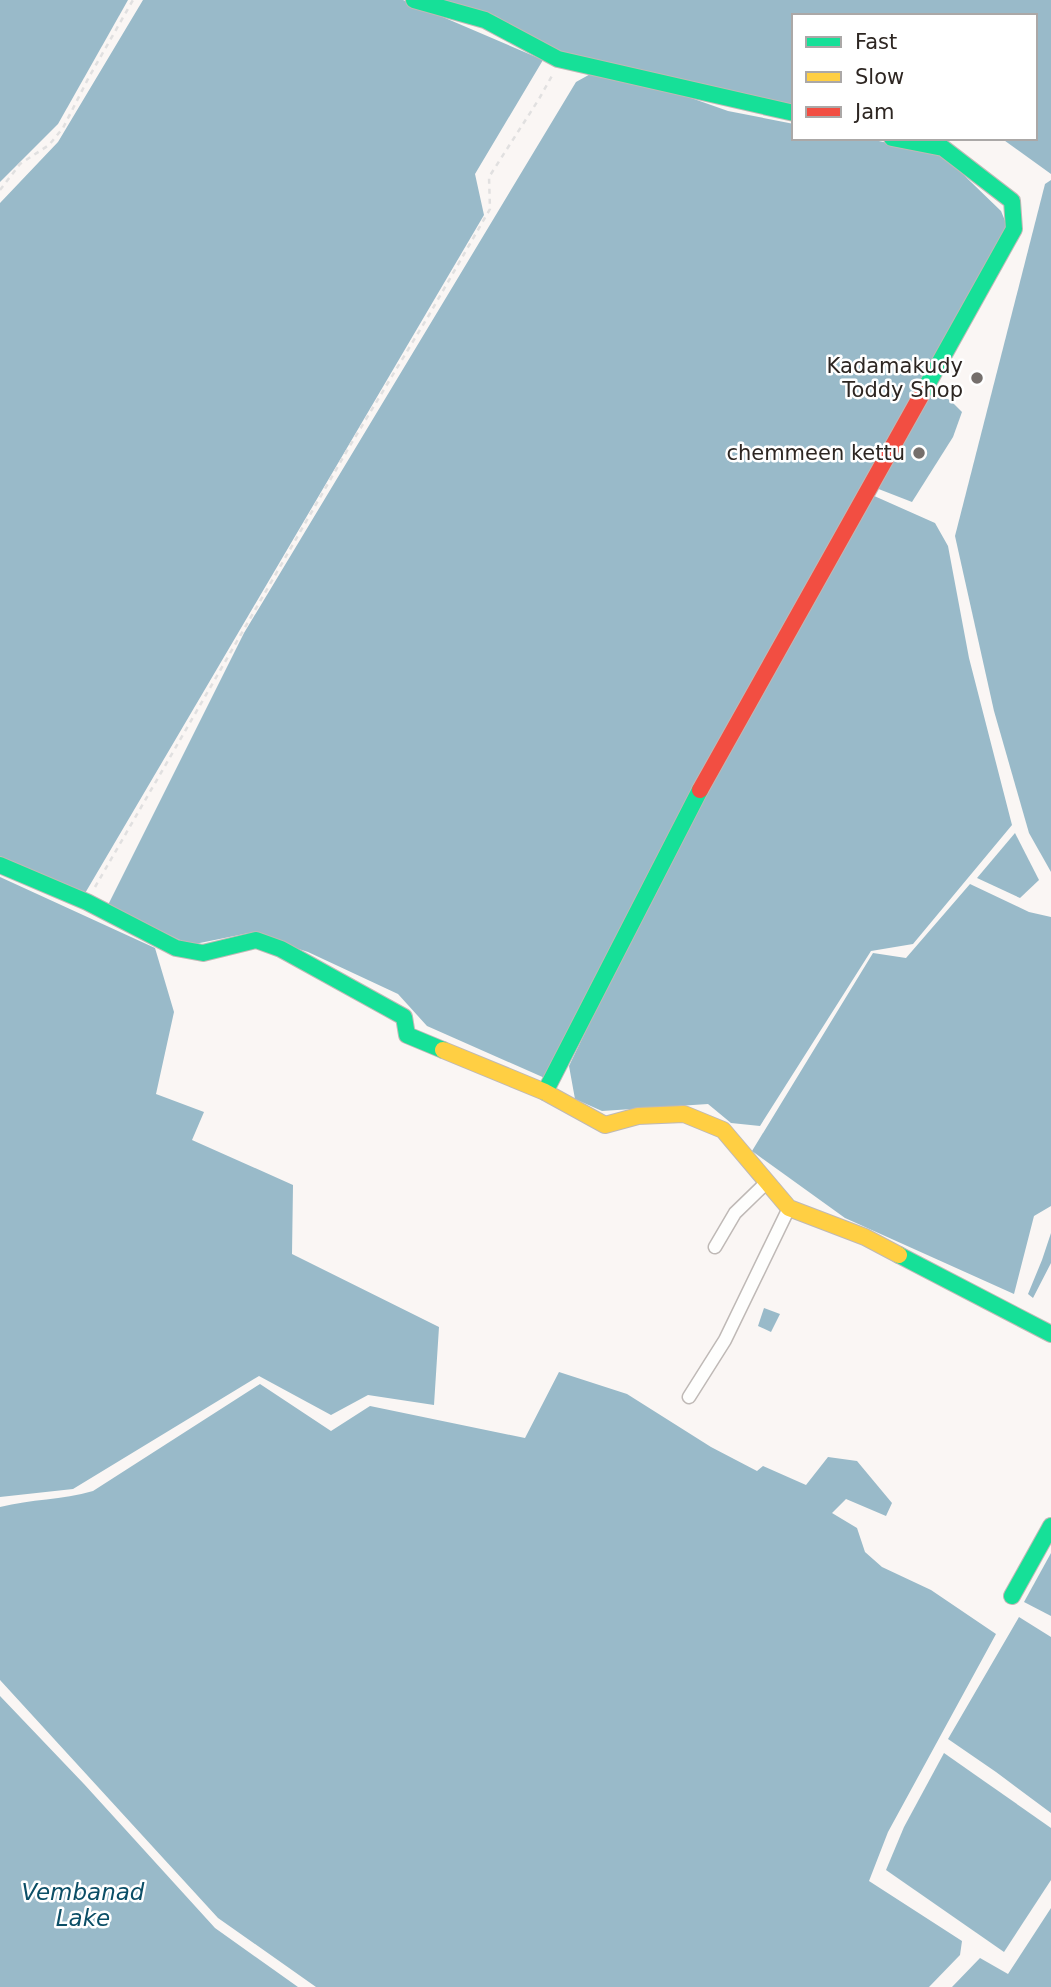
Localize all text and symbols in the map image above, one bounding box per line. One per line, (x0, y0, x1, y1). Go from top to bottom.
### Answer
legend (792, 14, 1037, 140)
text: Fast (855, 30, 897, 54)
text: Slow (855, 65, 904, 89)
text: Jam (853, 100, 895, 124)
place label: Kadamakudy Toddy Shop (827, 354, 963, 402)
marker: Kadamakudy Toddy Shop (969, 370, 985, 386)
place label: chemmeen kettu (726, 441, 905, 465)
marker: chemmeen kettu (911, 445, 927, 461)
water label: Vembanad Lake (22, 1879, 145, 1931)

